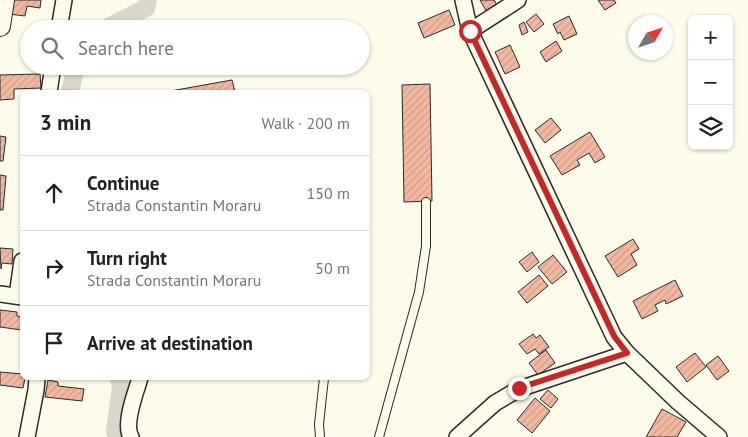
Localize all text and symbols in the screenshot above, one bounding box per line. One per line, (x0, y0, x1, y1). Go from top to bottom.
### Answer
north arrow (628, 15, 673, 60)
map controls (688, 15, 733, 150)
button: + (688, 15, 733, 60)
search box (20, 20, 370, 75)
route start (459, 20, 482, 43)
icon: search (38, 34, 66, 62)
text: Search here (78, 36, 174, 60)
button: − (688, 60, 733, 105)
button: layers (688, 105, 733, 150)
text: 3 min (40, 109, 91, 136)
text: Walk · 200 m (261, 113, 350, 133)
text: Continue (87, 171, 159, 195)
icon: ahead (40, 179, 68, 207)
text: 150 m (307, 183, 350, 203)
text: Strada Constantin Moraru (87, 195, 261, 215)
text: Turn right (87, 246, 167, 270)
icon: right (40, 254, 68, 282)
text: 50 m (315, 258, 350, 278)
text: Strada Constantin Moraru (87, 270, 261, 290)
icon: arrive (40, 329, 68, 357)
text: Arrive at destination (87, 331, 253, 355)
route end (508, 377, 531, 400)

